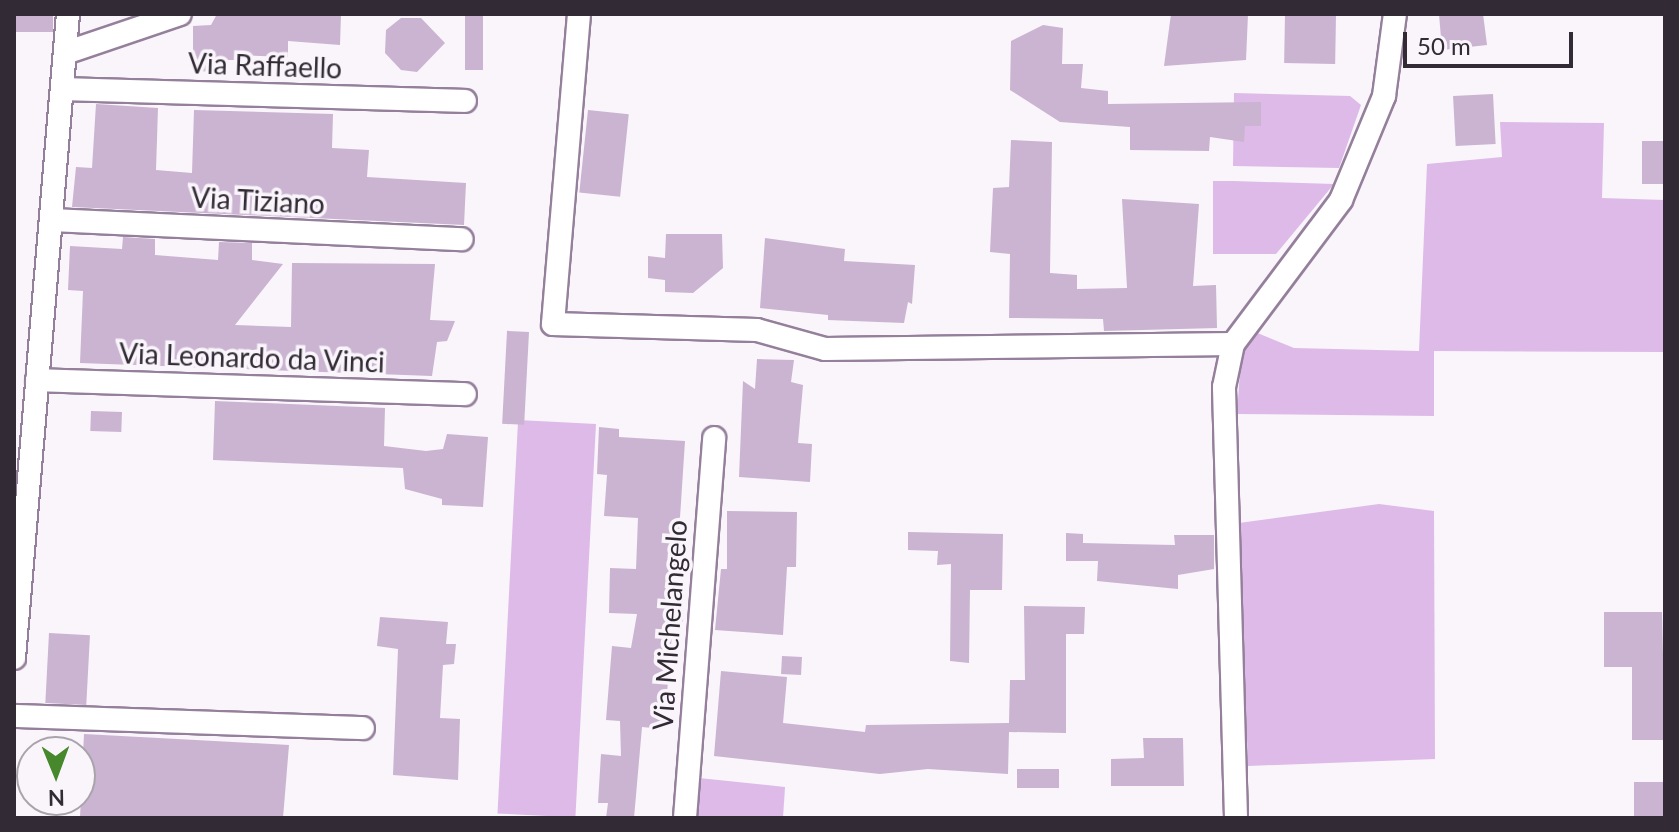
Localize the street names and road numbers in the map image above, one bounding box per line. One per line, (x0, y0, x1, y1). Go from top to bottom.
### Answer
street label: Via Raffaello (187, 46, 343, 84)
street label: Via Tiziano (190, 180, 326, 220)
street label: Via Leonardo da Vinci (118, 336, 386, 378)
street label: Via Michelangelo (645, 519, 693, 731)

